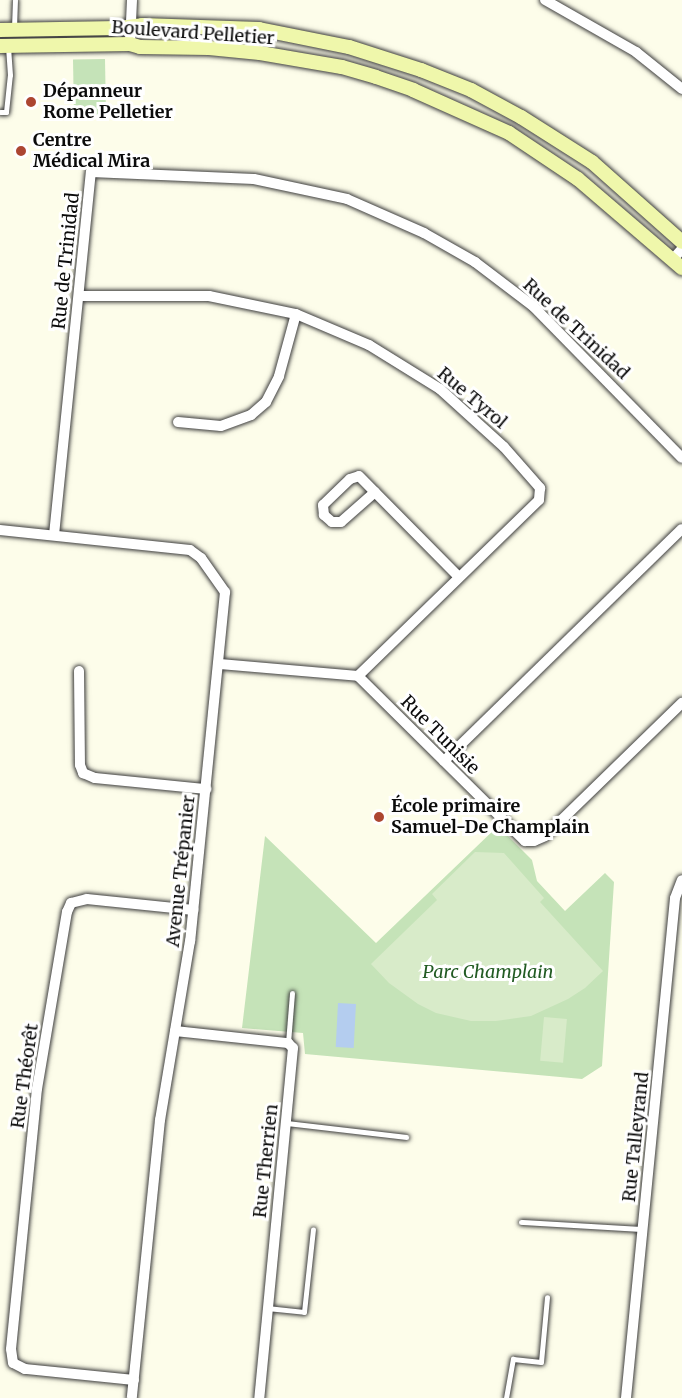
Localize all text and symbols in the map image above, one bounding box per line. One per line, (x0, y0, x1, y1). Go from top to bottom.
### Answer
street label: Boulevard Pelletier (111, 17, 275, 49)
place label: Dépanneur Rome Pelletier (43, 81, 173, 124)
marker: Dépanneur Rome Pelletier (24, 95, 38, 109)
place label: Centre Médical Mira (33, 130, 150, 172)
marker: Centre Médical Mira (14, 144, 28, 158)
street label: Rue de Trinidad (48, 192, 84, 330)
street label: Rue de Trinidad (518, 274, 634, 384)
street label: Rue Tyrol (433, 363, 511, 433)
street label: Rue Tunisie (396, 691, 484, 779)
street label: Avenue Trépanier (162, 794, 200, 948)
place label: École primaire Samuel-De Champlain (391, 796, 590, 838)
marker: École primaire Samuel-De Champlain (372, 810, 386, 824)
park label: Parc Champlain (423, 961, 553, 983)
street label: Rue Théorêt (7, 1022, 43, 1130)
street label: Rue Talleyrand (618, 1071, 654, 1203)
street label: Rue Therrien (249, 1103, 283, 1219)

